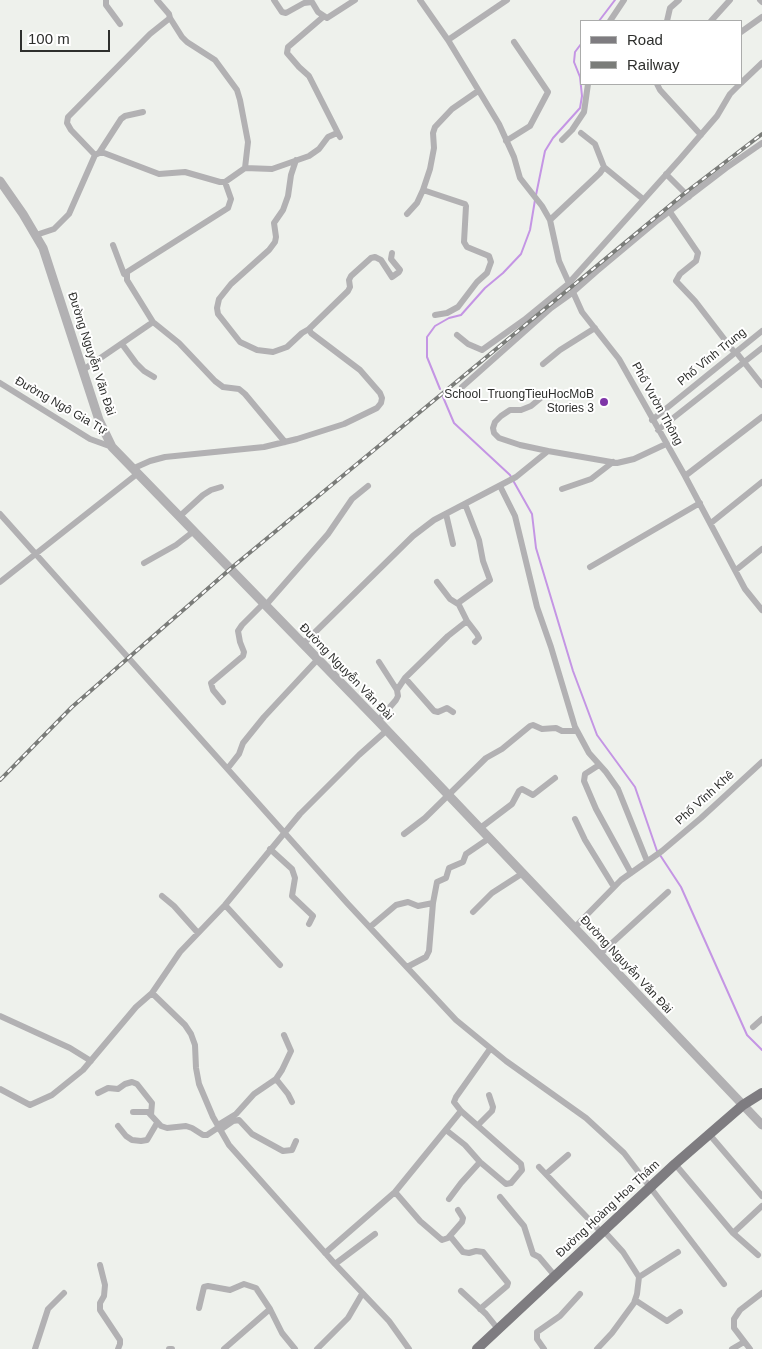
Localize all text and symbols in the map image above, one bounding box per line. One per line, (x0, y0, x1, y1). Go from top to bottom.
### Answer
scale bar (22, 20, 112, 52)
legend (580, 20, 742, 85)
text: 100 m (28, 30, 70, 47)
text: Road (627, 31, 663, 48)
text: Railway (627, 56, 680, 73)
street label: Đường Nguyễn Văn Đài (64, 291, 118, 417)
street label: Phố Vĩnh Trung (675, 325, 749, 389)
street label: Phố Vườn Thông (628, 360, 686, 448)
street label: Đường Ngô Gia Tự (12, 374, 110, 438)
place label: School_TruongTieuHocMoB Stories 3 (444, 388, 594, 416)
marker: School_TruongTieuHocMoB Stories 3 (598, 396, 610, 408)
street label: Đường Nguyễn Văn Đài (296, 621, 396, 723)
street label: Phố Vĩnh Khê (673, 768, 737, 828)
street label: Đường Nguyễn Văn Đài (577, 913, 675, 1017)
street label: Đường Hoàng Hoa Thám (553, 1157, 663, 1261)

